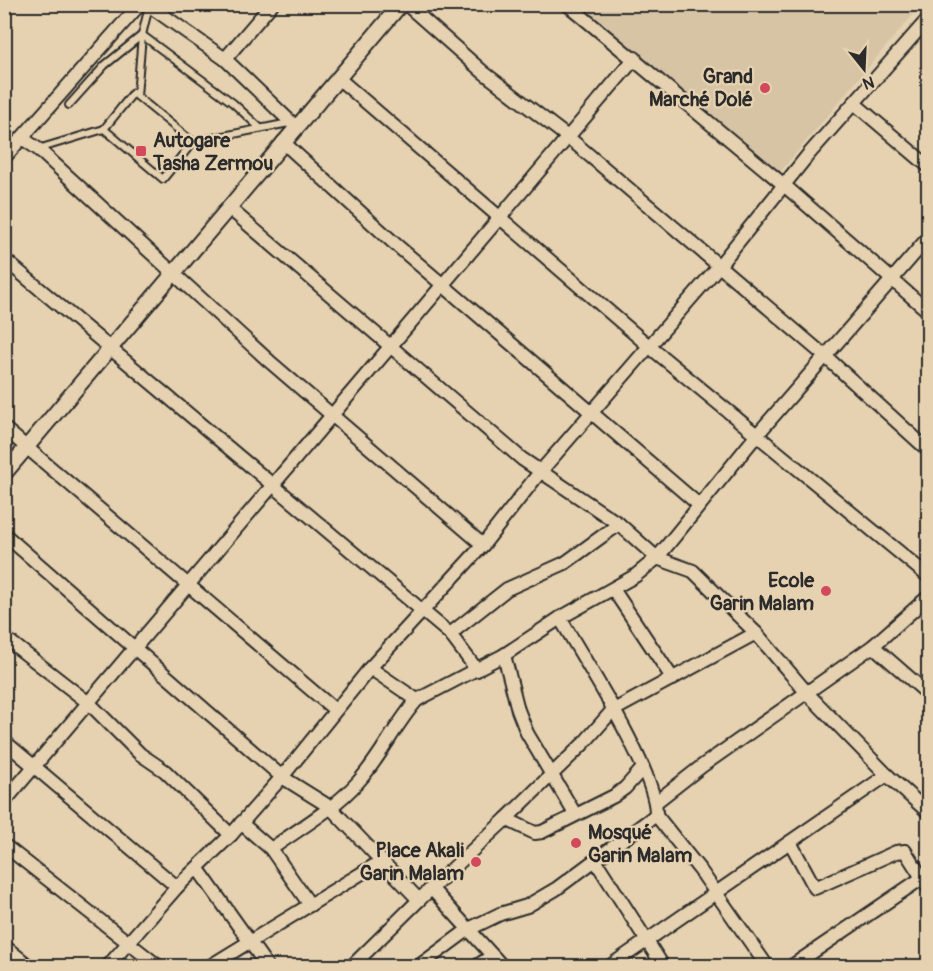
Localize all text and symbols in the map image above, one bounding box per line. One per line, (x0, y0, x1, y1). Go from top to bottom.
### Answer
north arrow (834, 39, 894, 99)
place label: Grand Marché Dolé (649, 64, 753, 112)
text: N (860, 71, 877, 94)
marker: Grand Marché Dolé (758, 81, 772, 95)
place label: Autogare Tasha Zermou (152, 128, 273, 176)
marker: Autogare Tasha Zermou (134, 144, 148, 158)
place label: Ecole Garin Malam (710, 568, 815, 616)
marker: Ecole Garin Malam (819, 584, 833, 598)
place label: Mosqué Garin Malam (588, 820, 692, 868)
marker: Mosqué Garin Malam (569, 836, 583, 850)
place label: Place Akali Garin Malam (360, 838, 464, 886)
marker: Place Akali Garin Malam (469, 855, 483, 869)

